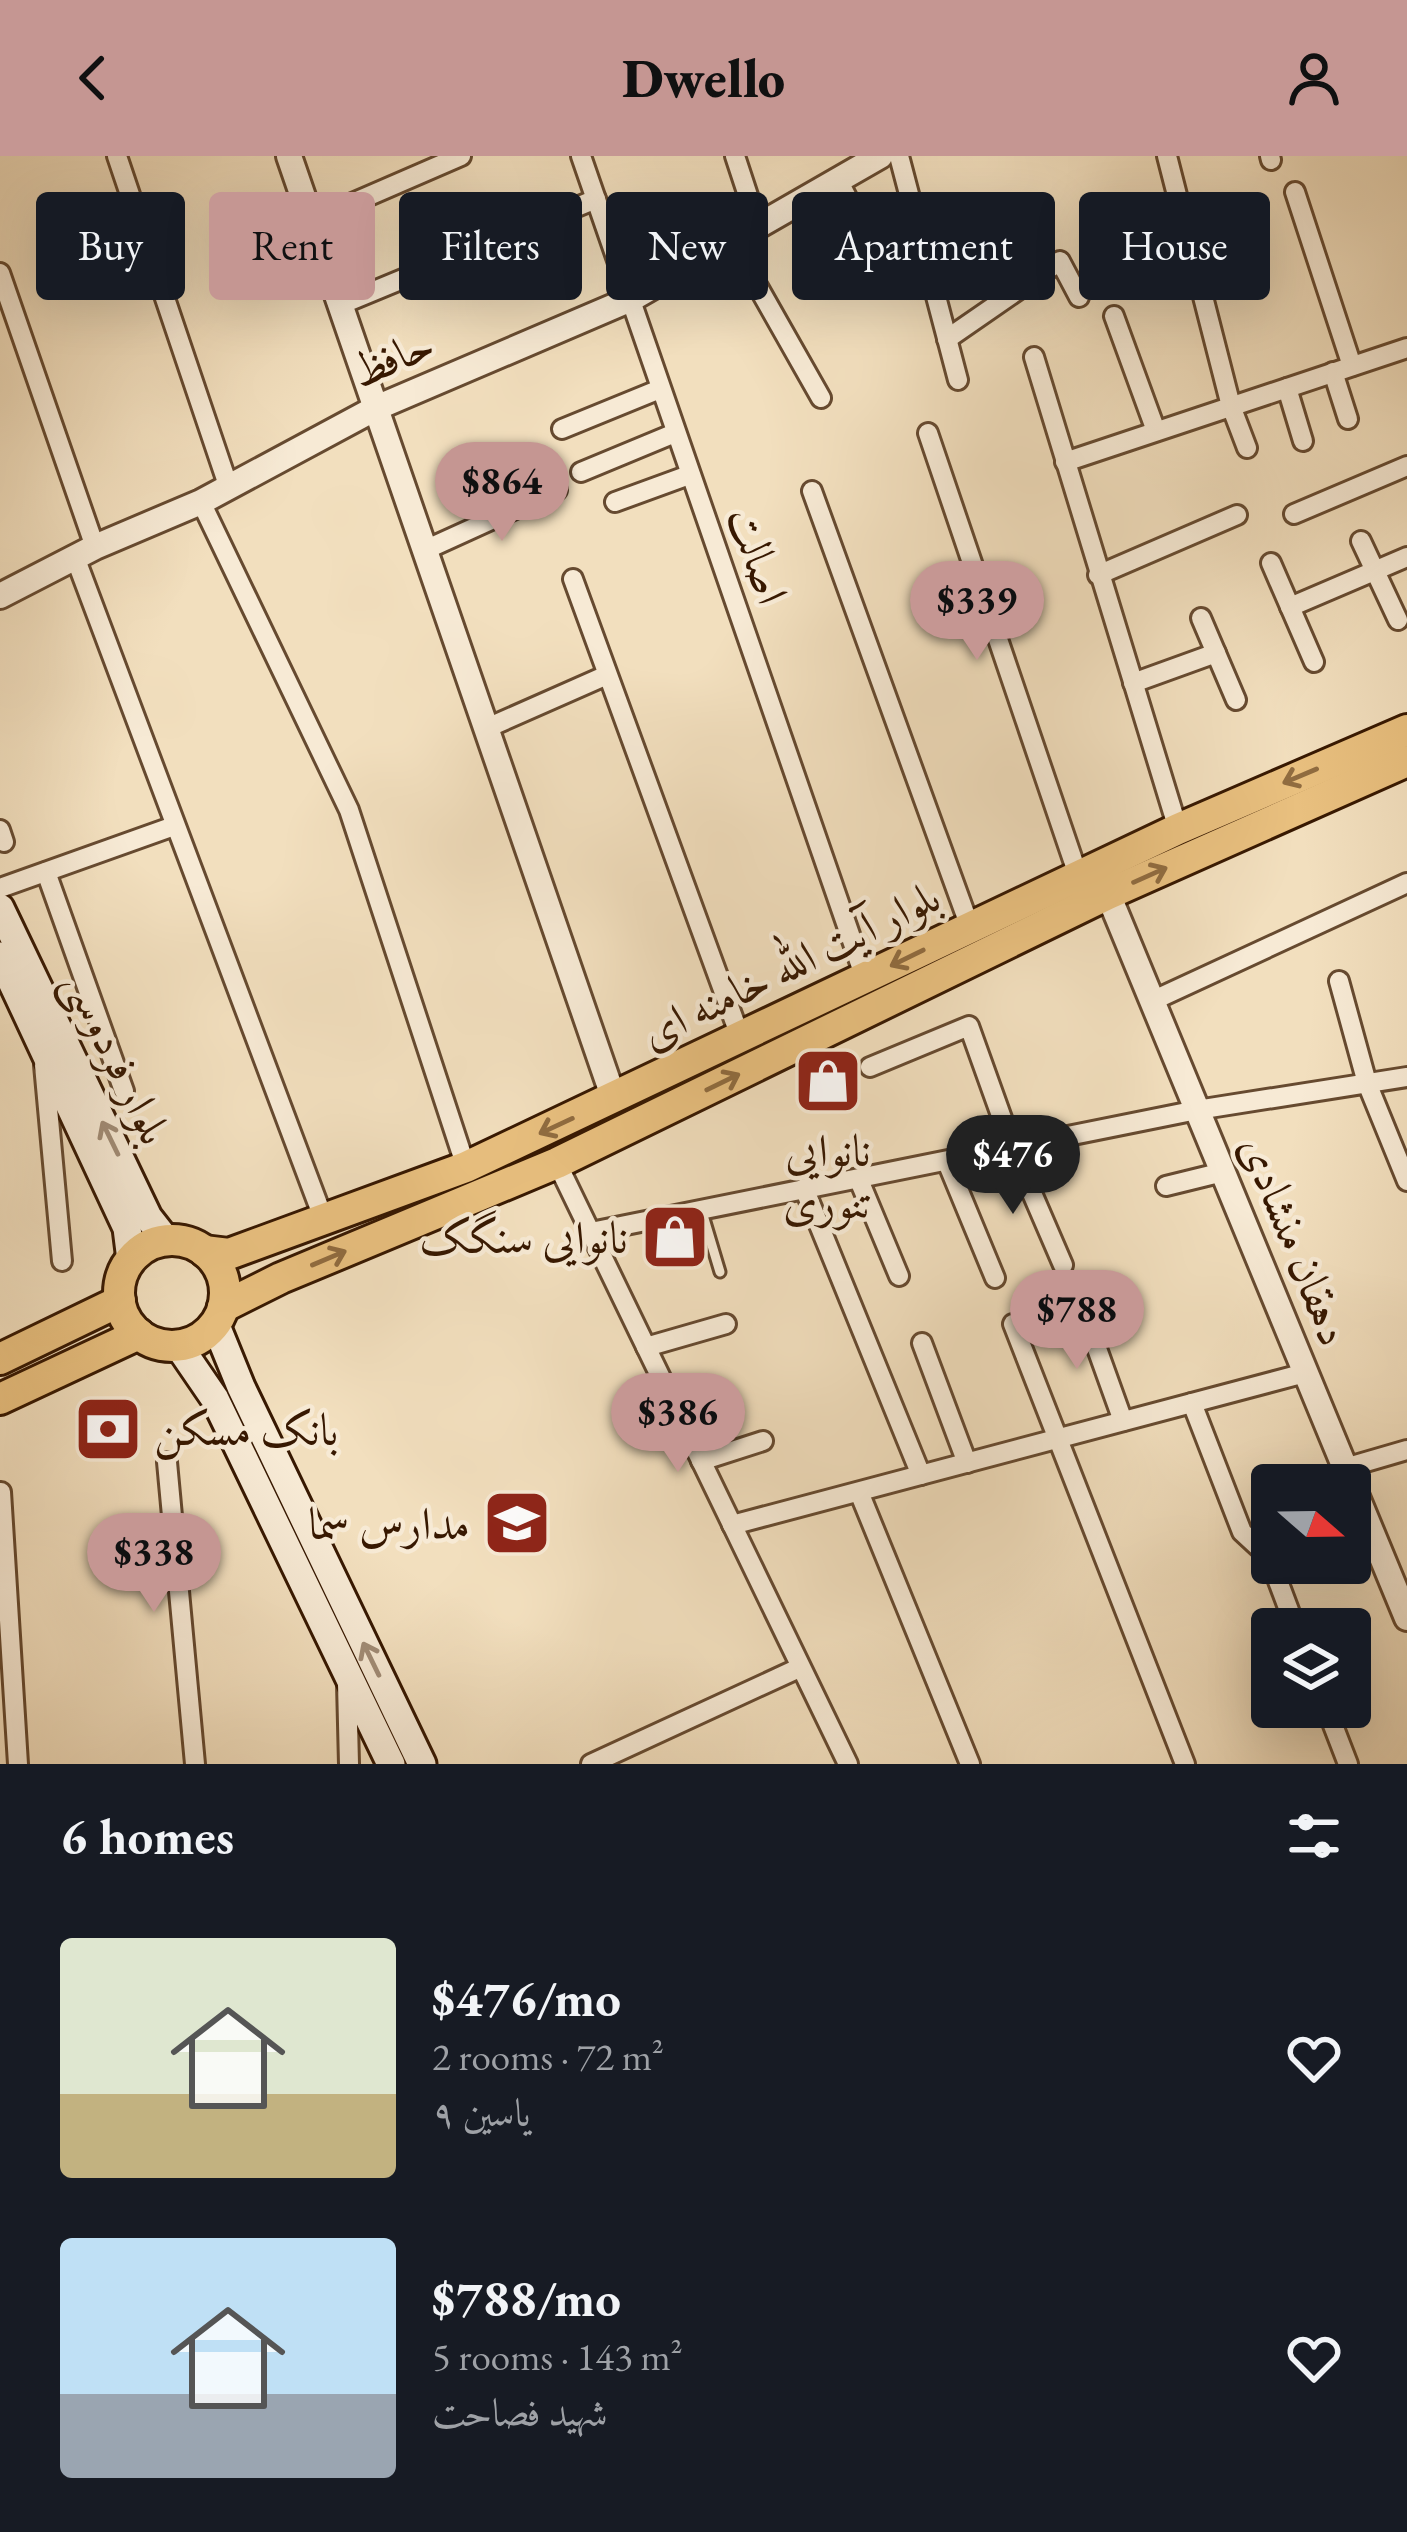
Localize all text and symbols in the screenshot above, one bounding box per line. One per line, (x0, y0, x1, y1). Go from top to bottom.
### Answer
text: Dwello (622, 43, 785, 113)
icon: back (60, 45, 126, 111)
icon: person (1281, 45, 1347, 111)
chip: Buy (36, 192, 185, 300)
chip: Rent (209, 192, 375, 300)
chip: Filters (399, 192, 582, 300)
chip: New (606, 192, 768, 300)
chip: Apartment (792, 192, 1055, 300)
chip: House (1079, 192, 1270, 300)
street label: حافظ (342, 313, 442, 401)
pin: $864 (431, 442, 573, 544)
text: $864 (462, 455, 542, 506)
street label: اصالت (715, 499, 803, 611)
pin: $339 (906, 561, 1048, 663)
text: $339 (937, 574, 1017, 625)
one-way arrow (1282, 767, 1318, 789)
street label: بلوار آیت الله خامنه ای (629, 862, 949, 1062)
one-way arrow (1131, 863, 1167, 885)
one-way arrow (890, 947, 926, 970)
street label: بلوار فردوسی (48, 961, 185, 1155)
shop icon: نانوایی تنوری (793, 1046, 863, 1116)
one-way arrow (704, 1070, 740, 1092)
pin: $476 (942, 1115, 1084, 1217)
one-way arrow (539, 1116, 575, 1138)
one-way arrow (98, 1121, 120, 1157)
place label: نانوایی تنوری (783, 1121, 873, 1231)
street label: دهقان منشادی (1228, 1126, 1364, 1354)
text: $476 (973, 1128, 1053, 1179)
shop icon: نانوایی سنگک (640, 1202, 710, 1272)
place label: نانوایی سنگک (419, 1208, 628, 1267)
one-way arrow (311, 1246, 347, 1268)
pin: $788 (1006, 1270, 1148, 1372)
text: $788 (1037, 1283, 1117, 1334)
pin: $386 (607, 1373, 749, 1475)
text: $386 (638, 1386, 718, 1437)
bank icon: بانک مسکن (73, 1394, 143, 1464)
place label: بانک مسکن (154, 1400, 339, 1460)
north arrow (1251, 1464, 1371, 1584)
map controls (1251, 1464, 1371, 1728)
school or university icon: مدارس سما (482, 1488, 552, 1558)
place label: مدارس سما (308, 1494, 470, 1552)
pin: $338 (83, 1513, 225, 1615)
text: $338 (114, 1526, 194, 1577)
button: layers (1251, 1608, 1371, 1728)
one-way arrow (359, 1641, 381, 1677)
text: 6 homes (60, 1803, 234, 1869)
icon: filters (1281, 1803, 1347, 1869)
text: $476/mo (432, 1965, 621, 2031)
icon: home (156, 1986, 300, 2130)
icon: heart (1281, 2025, 1347, 2091)
text: 2 rooms · 72 m² (432, 2031, 664, 2082)
text: یاسین ۹ (432, 2087, 531, 2138)
text: $788/mo (432, 2265, 621, 2331)
icon: home (156, 2286, 300, 2430)
icon: heart (1281, 2325, 1347, 2391)
text: 5 rooms · 143 m² (432, 2331, 683, 2382)
text: شهید فصاحت (432, 2387, 608, 2438)

